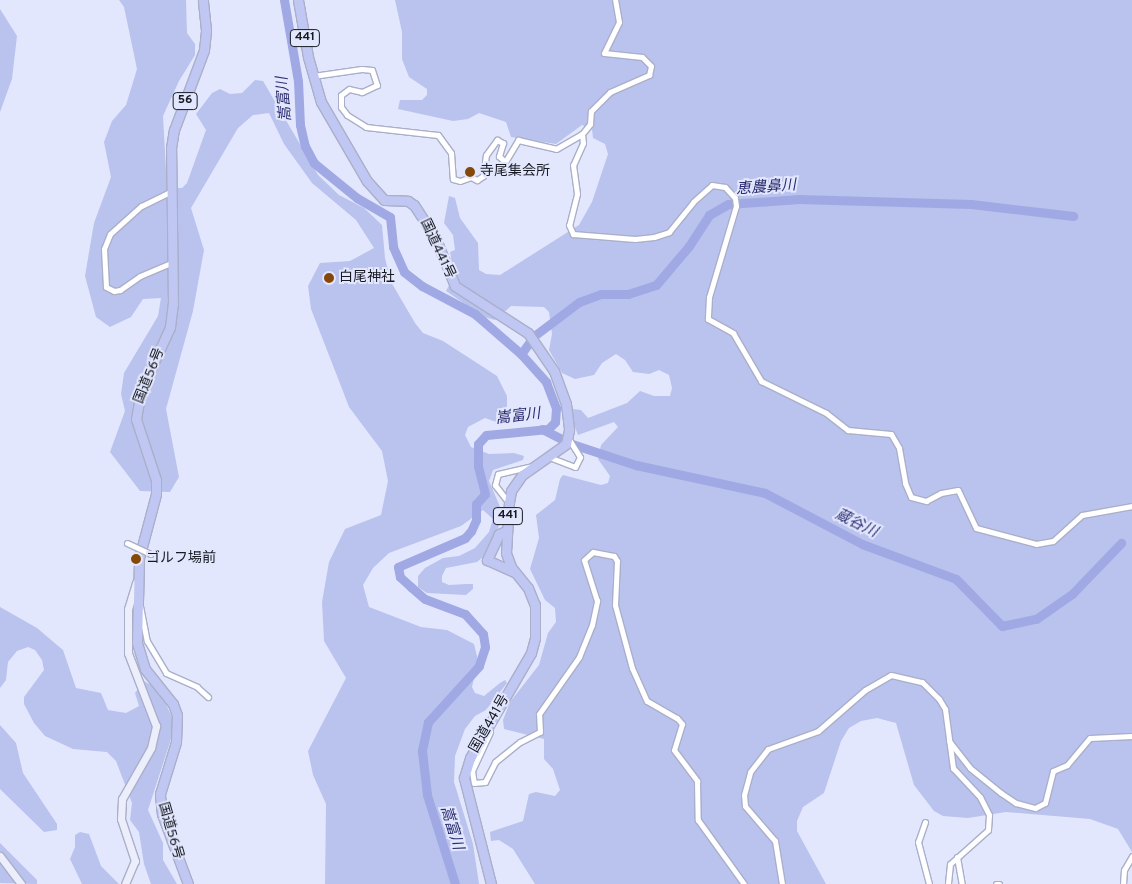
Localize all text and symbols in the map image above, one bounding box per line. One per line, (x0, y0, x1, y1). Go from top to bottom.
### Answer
road number: 441 (289, 28, 321, 48)
water label: 嵩富川 (274, 76, 296, 122)
road number: 56 (172, 92, 198, 110)
place label: 寺尾集会所 (480, 164, 550, 180)
marker: 寺尾集会所 (464, 166, 476, 178)
water label: 恵農鼻川 (735, 177, 797, 199)
street label: 国道441号 (416, 216, 458, 282)
place label: 白尾神社 (339, 270, 395, 286)
marker: 白尾神社 (323, 272, 335, 284)
street label: 国道56号 (131, 345, 169, 407)
water label: 嵩富川 (495, 405, 541, 429)
road number: 441 (492, 506, 524, 526)
water label: 蔵谷川 (832, 506, 880, 542)
place label: ゴルフ場前 (146, 551, 216, 567)
marker: ゴルフ場前 (130, 553, 142, 565)
street label: 国道441号 (467, 692, 513, 756)
street label: 国道56号 (154, 800, 186, 862)
water label: 嵩富川 (436, 804, 466, 852)

